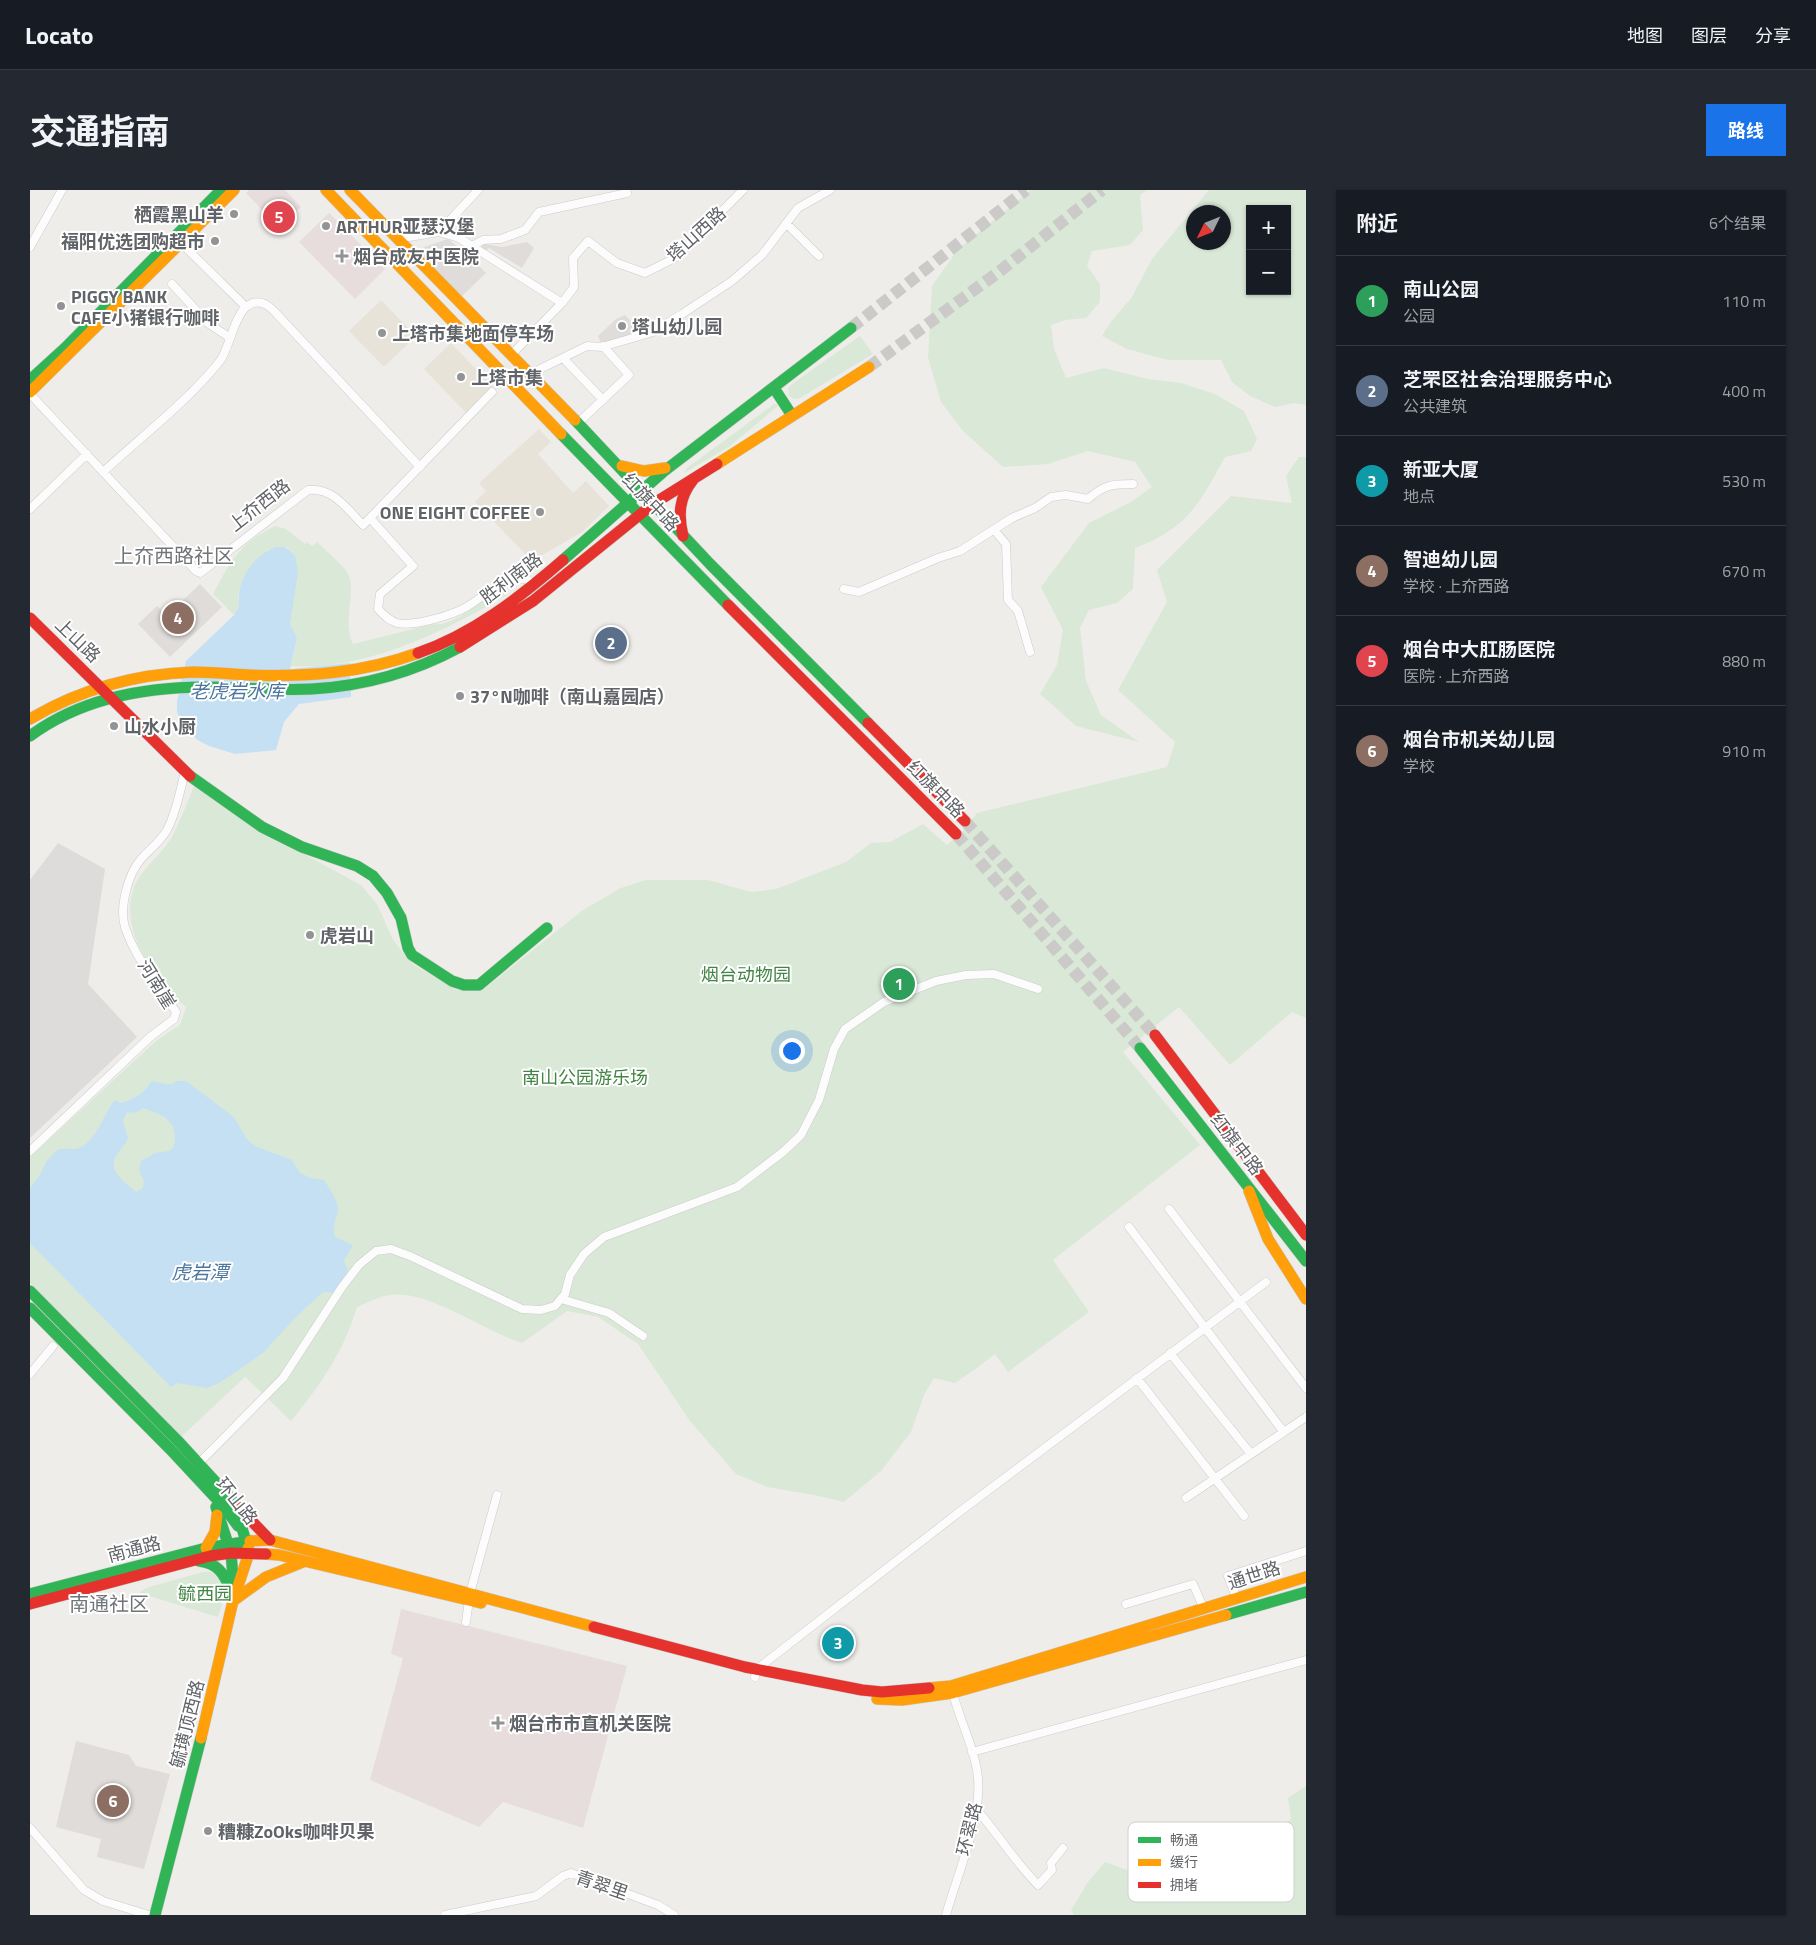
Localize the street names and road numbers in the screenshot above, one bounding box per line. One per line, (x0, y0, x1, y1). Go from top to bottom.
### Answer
street label: 塔山西路 (660, 200, 732, 268)
street label: 红旗中路 (616, 467, 686, 537)
street label: 上夼西路 (222, 472, 296, 538)
street label: 胜利南路 (474, 546, 548, 610)
street label: 上山路 (49, 612, 107, 668)
street label: 红旗中路 (901, 754, 971, 824)
street label: 河南崖 (131, 954, 183, 1014)
street label: 红旗中路 (1204, 1107, 1270, 1181)
street label: 环山路 (210, 1472, 264, 1530)
street label: 南通路 (104, 1529, 164, 1569)
street label: 通世路 (1224, 1554, 1284, 1596)
street label: 毓璜顶西路 (163, 1677, 211, 1771)
street label: 环翠路 (949, 1800, 989, 1858)
street label: 青翠里 (572, 1863, 632, 1907)

